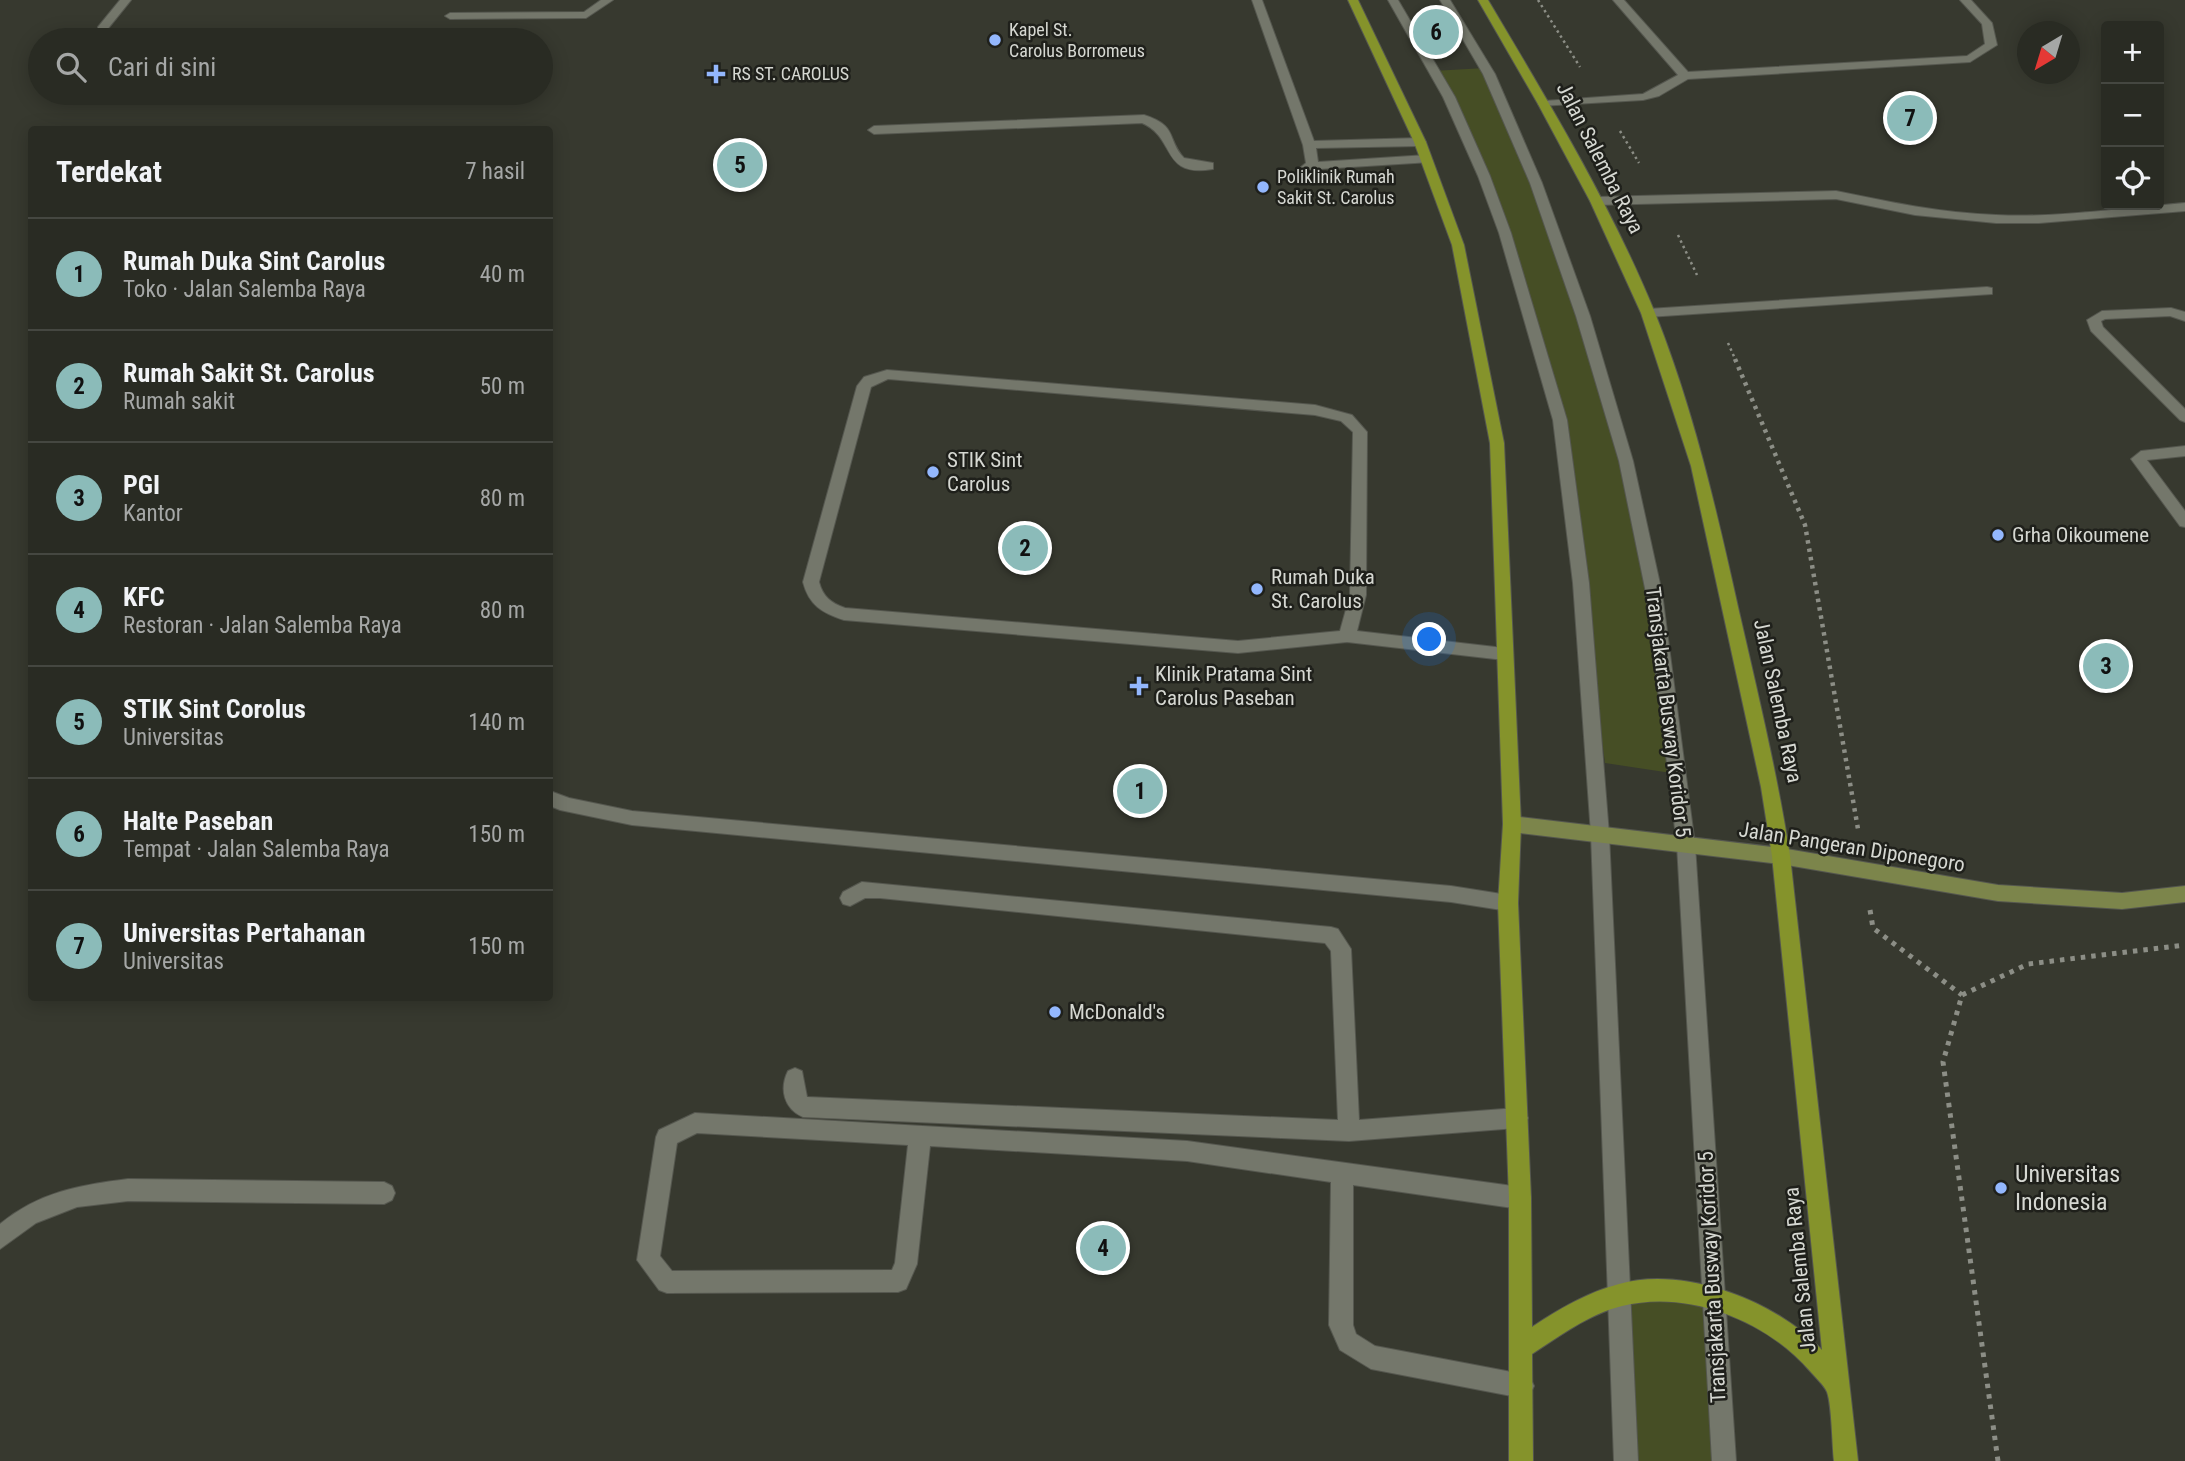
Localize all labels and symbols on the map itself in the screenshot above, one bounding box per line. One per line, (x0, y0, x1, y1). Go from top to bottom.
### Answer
pin: 6 (1413, 6, 1459, 58)
place label: Kapel St. Carolus Borromeus (1009, 19, 1145, 61)
north arrow (2017, 21, 2080, 84)
marker: Kapel St. Carolus Borromeus (987, 32, 1003, 48)
place label: RS ST. CAROLUS (732, 63, 849, 84)
marker: RS ST. CAROLUS (706, 64, 726, 84)
street label: Jalan Salemba Raya (1552, 78, 1648, 238)
pin: 7 (1887, 92, 1933, 144)
pin: 5 (717, 139, 763, 191)
place label: Poliklinik Rumah Sakit St. Carolus (1277, 166, 1395, 208)
marker: Poliklinik Rumah Sakit St. Carolus (1255, 179, 1271, 195)
place label: STIK Sint Carolus (947, 448, 1022, 496)
marker: STIK Sint Carolus (925, 464, 941, 480)
pin: 2 (1002, 522, 1048, 574)
place label: Grha Oikoumene (2012, 523, 2149, 547)
marker: Grha Oikoumene (1990, 527, 2006, 543)
place label: Rumah Duka St. Carolus (1271, 565, 1375, 613)
marker: Rumah Duka St. Carolus (1249, 581, 1265, 597)
street label: Transjakarta Busway Koridor 5 (1641, 585, 1695, 839)
street label: Jalan Salemba Raya (1749, 617, 1807, 785)
your location (1412, 622, 1446, 656)
pin: 3 (2083, 640, 2129, 692)
place label: Klinik Pratama Sint Carolus Paseban (1155, 662, 1312, 710)
marker: Klinik Pratama Sint Carolus Paseban (1129, 676, 1149, 696)
pin: 1 (1117, 765, 1163, 817)
street label: Jalan Pangeran Diponegoro (1737, 817, 1967, 877)
place label: McDonald's (1069, 1000, 1165, 1024)
marker: McDonald's (1047, 1004, 1063, 1020)
street label: Transjakarta Busway Koridor 5 (1693, 1151, 1731, 1403)
place label: Universitas Indonesia (2015, 1160, 2120, 1216)
marker: Universitas Indonesia (1993, 1180, 2009, 1196)
street label: Jalan Salemba Raya (1779, 1186, 1821, 1354)
pin: 4 (1080, 1222, 1126, 1274)

